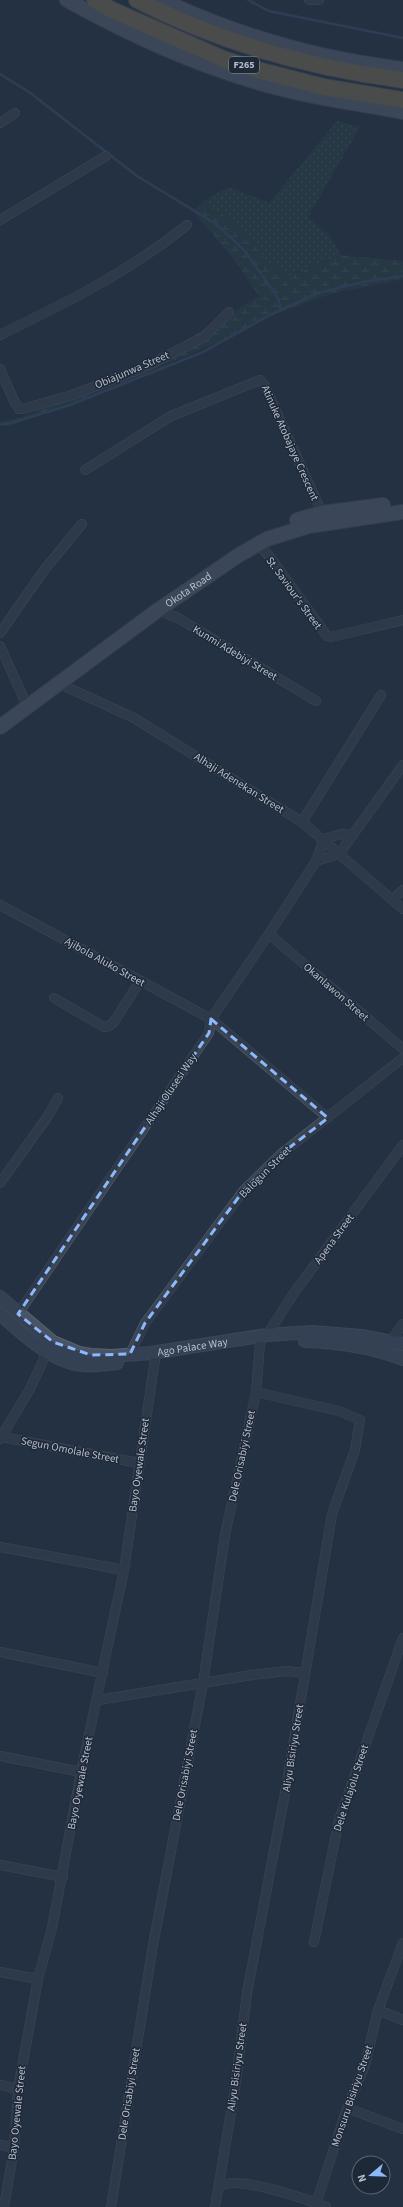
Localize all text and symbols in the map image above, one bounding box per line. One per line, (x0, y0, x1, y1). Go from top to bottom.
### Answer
road number: F265 (229, 57, 259, 73)
street label: Obiajunwa Street (92, 347, 172, 392)
street label: Atinuke Atobajaye Crescent (258, 383, 322, 503)
street label: St. Saviour's Street (263, 554, 326, 633)
street label: Okota Road (162, 568, 214, 611)
street label: Kunmi Adebiyi Street (190, 622, 280, 684)
street label: Alhaji Adenekan Street (191, 749, 287, 817)
street label: Ajibola Aluko Street (62, 934, 148, 990)
street label: Okanlawon Street (300, 959, 372, 1025)
street label: Alhaji Olusesi Way (142, 1051, 200, 1127)
street label: Balogun Street (236, 1142, 295, 1201)
street label: Apena Street (311, 1211, 358, 1267)
street label: Ago Palace Way (156, 1334, 229, 1359)
street label: Dele Orisabiyi Street (225, 1409, 259, 1503)
street label: Bayo Oyewale Street (125, 1417, 153, 1513)
street label: Segun Omolale Street (20, 1433, 121, 1467)
street label: Aliyu Bisiriyu Street (279, 1703, 307, 1793)
street label: Dele Orisabiyi Street (169, 1728, 201, 1822)
street label: Bayo Oyewale Street (64, 1735, 96, 1831)
street label: Dele Kulajolu Street (330, 1742, 372, 1833)
street label: Aliyu Bisiriyu Street (223, 2022, 251, 2112)
street label: Monsuru Bisiriyu Street (328, 2043, 377, 2149)
street label: Dele Orisabiyi Street (114, 2047, 144, 2141)
street label: Bayo Oyewale Street (5, 2065, 29, 2161)
north arrow (351, 2155, 391, 2195)
text: N (354, 2172, 370, 2184)

